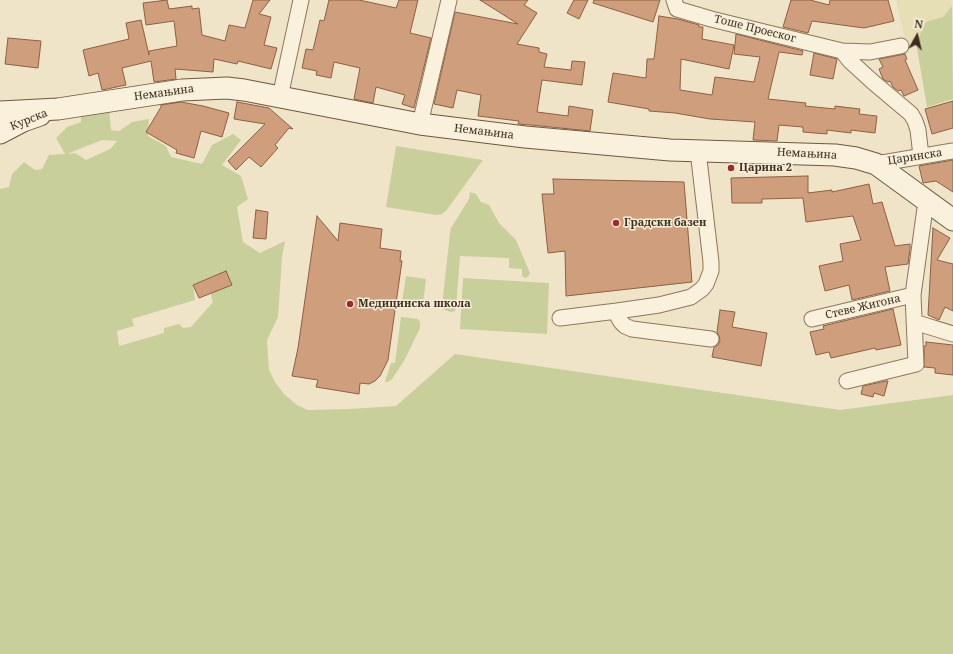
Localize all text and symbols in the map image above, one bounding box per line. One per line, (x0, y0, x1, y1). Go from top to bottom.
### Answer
street label: Тоше Проеског (713, 12, 797, 46)
north arrow (897, 16, 937, 56)
text: N (913, 16, 924, 32)
street label: Немањина (133, 82, 195, 104)
street label: Курска (8, 107, 50, 133)
street label: Немањина (453, 122, 515, 142)
street label: Немањина (776, 146, 838, 162)
street label: Царинска (887, 146, 943, 168)
place label: Царина 2 (739, 161, 792, 175)
marker: Царина 2 (726, 163, 736, 173)
place label: Градски базен (624, 216, 706, 230)
marker: Градски базен (611, 218, 621, 228)
street label: Стеве Жигона (824, 292, 902, 322)
place label: Медицинска школа (358, 297, 471, 311)
marker: Медицинска школа (345, 299, 355, 309)

